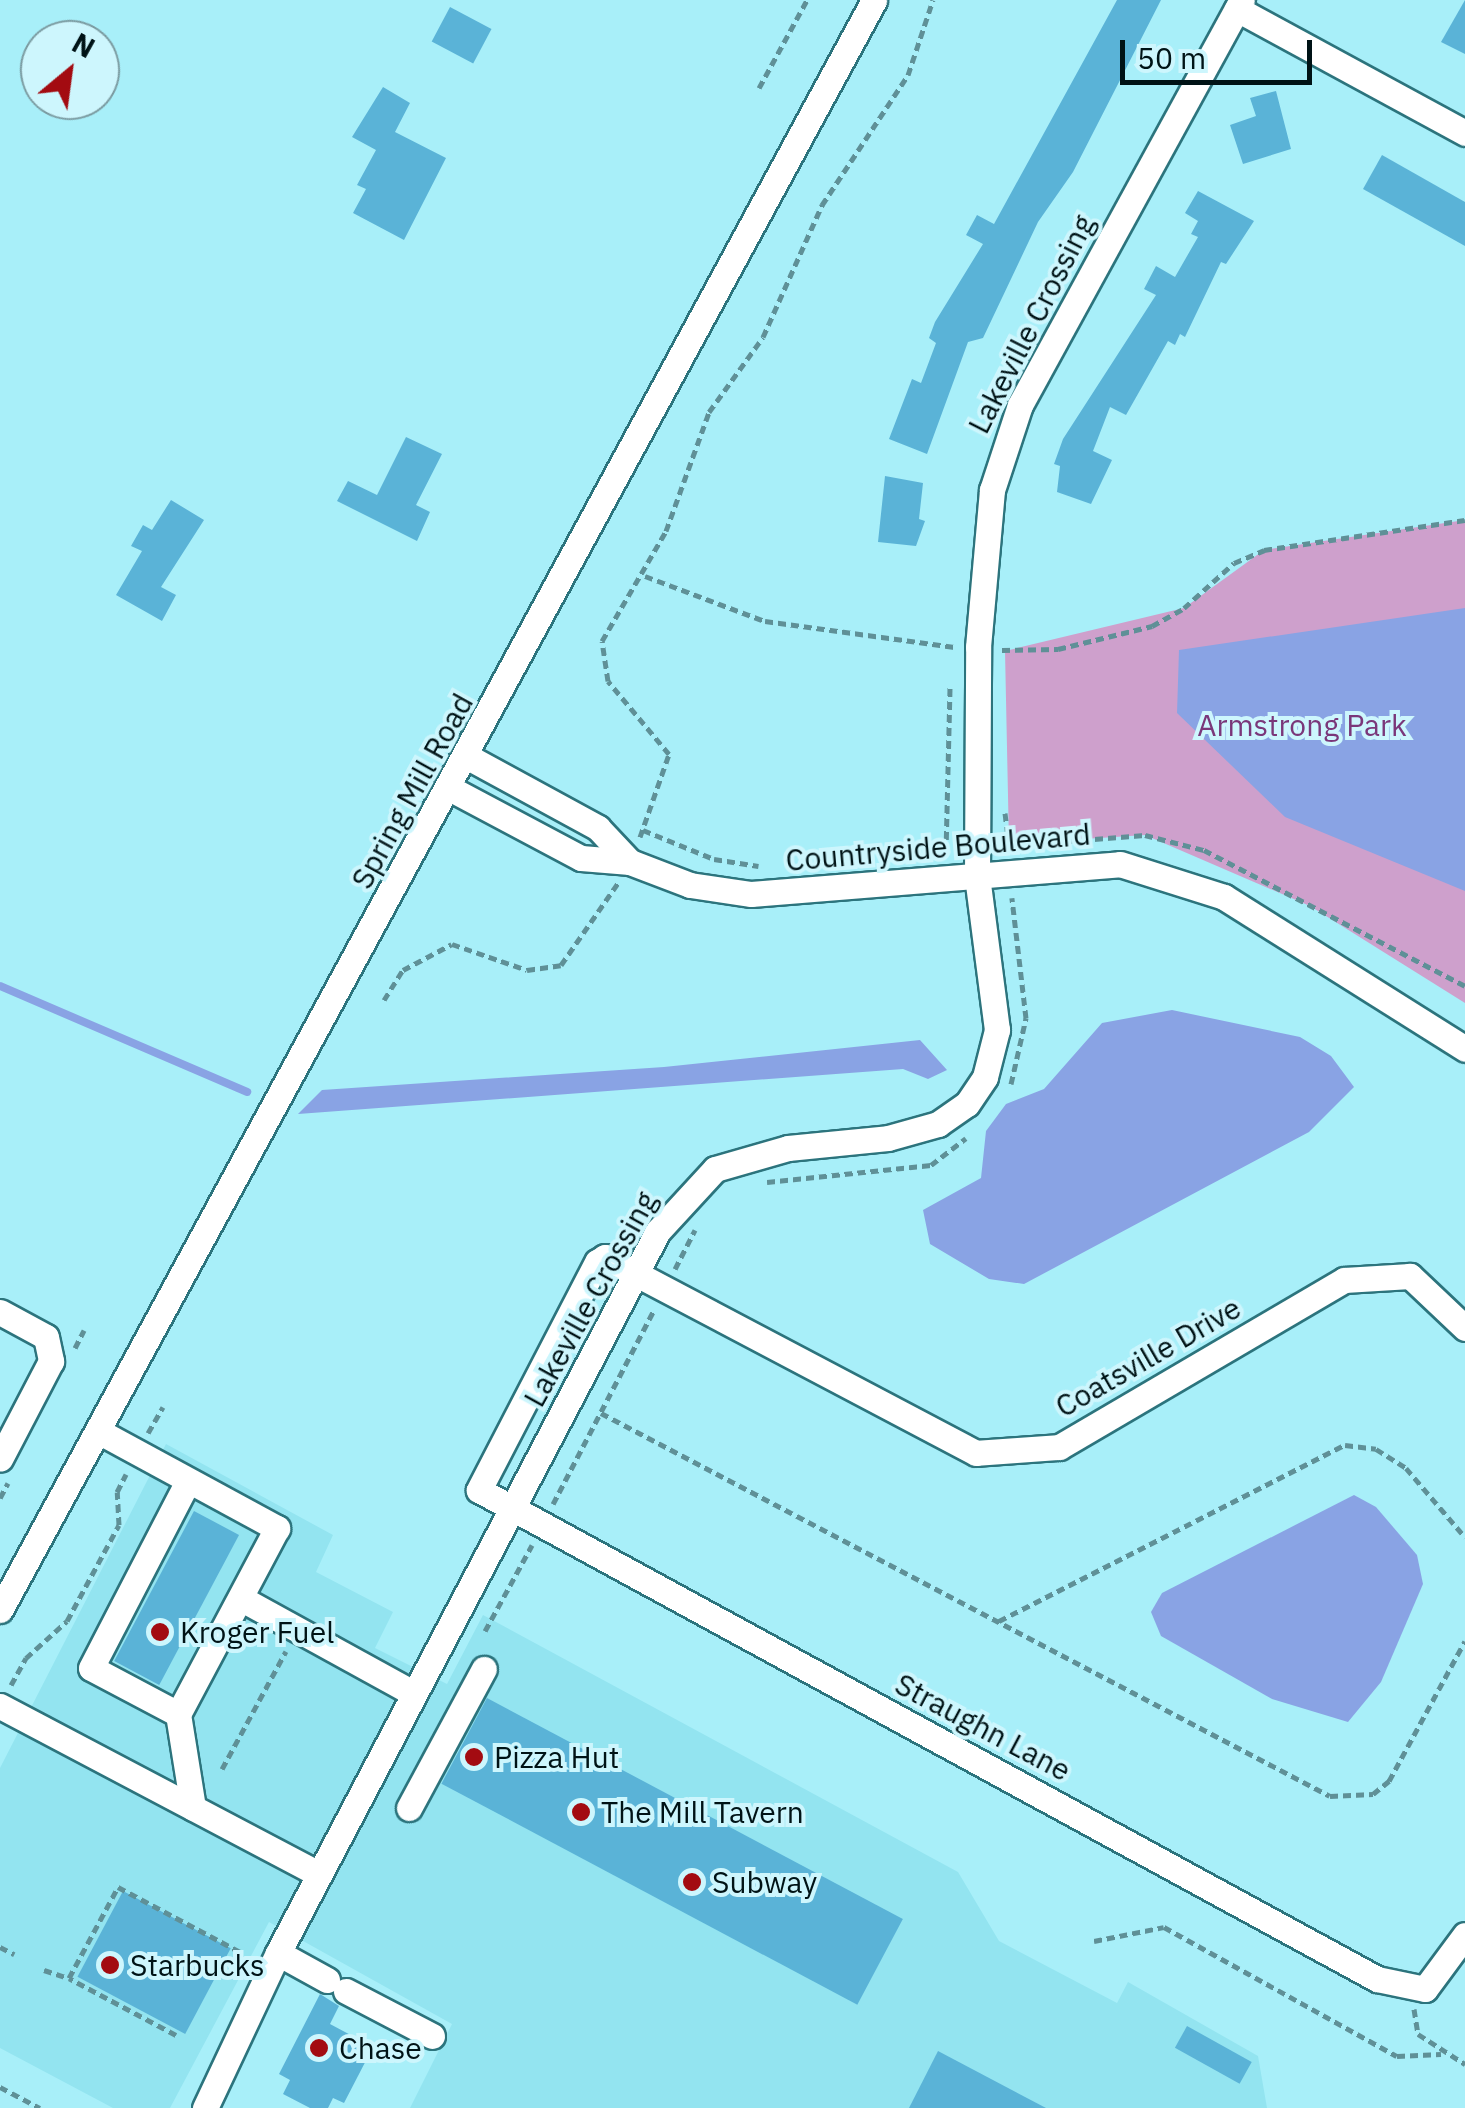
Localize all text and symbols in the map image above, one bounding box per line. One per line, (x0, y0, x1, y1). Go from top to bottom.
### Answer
north arrow (20, 20, 120, 120)
scale bar (1125, 20, 1318, 82)
text: N (66, 24, 102, 66)
text: 50 m (1137, 38, 1206, 77)
street label: Lakeville Crossing (960, 209, 1102, 439)
street label: Spring Mill Road (344, 687, 480, 895)
park label: Armstrong Park (1197, 707, 1407, 743)
street label: Countryside Boulevard (784, 816, 1092, 878)
street label: Lakeville Crossing (516, 1185, 664, 1413)
street label: Coatsville Drive (1049, 1289, 1247, 1425)
place label: Kroger Fuel (180, 1614, 334, 1650)
marker: Kroger Fuel (149, 1621, 171, 1643)
street label: Straughn Lane (889, 1666, 1077, 1788)
place label: Pizza Hut (494, 1739, 619, 1775)
marker: Pizza Hut (463, 1746, 485, 1768)
place label: The Mill Tavern (601, 1794, 804, 1830)
marker: The Mill Tavern (570, 1801, 592, 1823)
place label: Subway (712, 1864, 817, 1900)
marker: Subway (681, 1871, 703, 1893)
place label: Starbucks (130, 1947, 265, 1983)
marker: Starbucks (99, 1954, 121, 1976)
place label: Chase (339, 2030, 422, 2066)
marker: Chase (308, 2037, 330, 2059)

